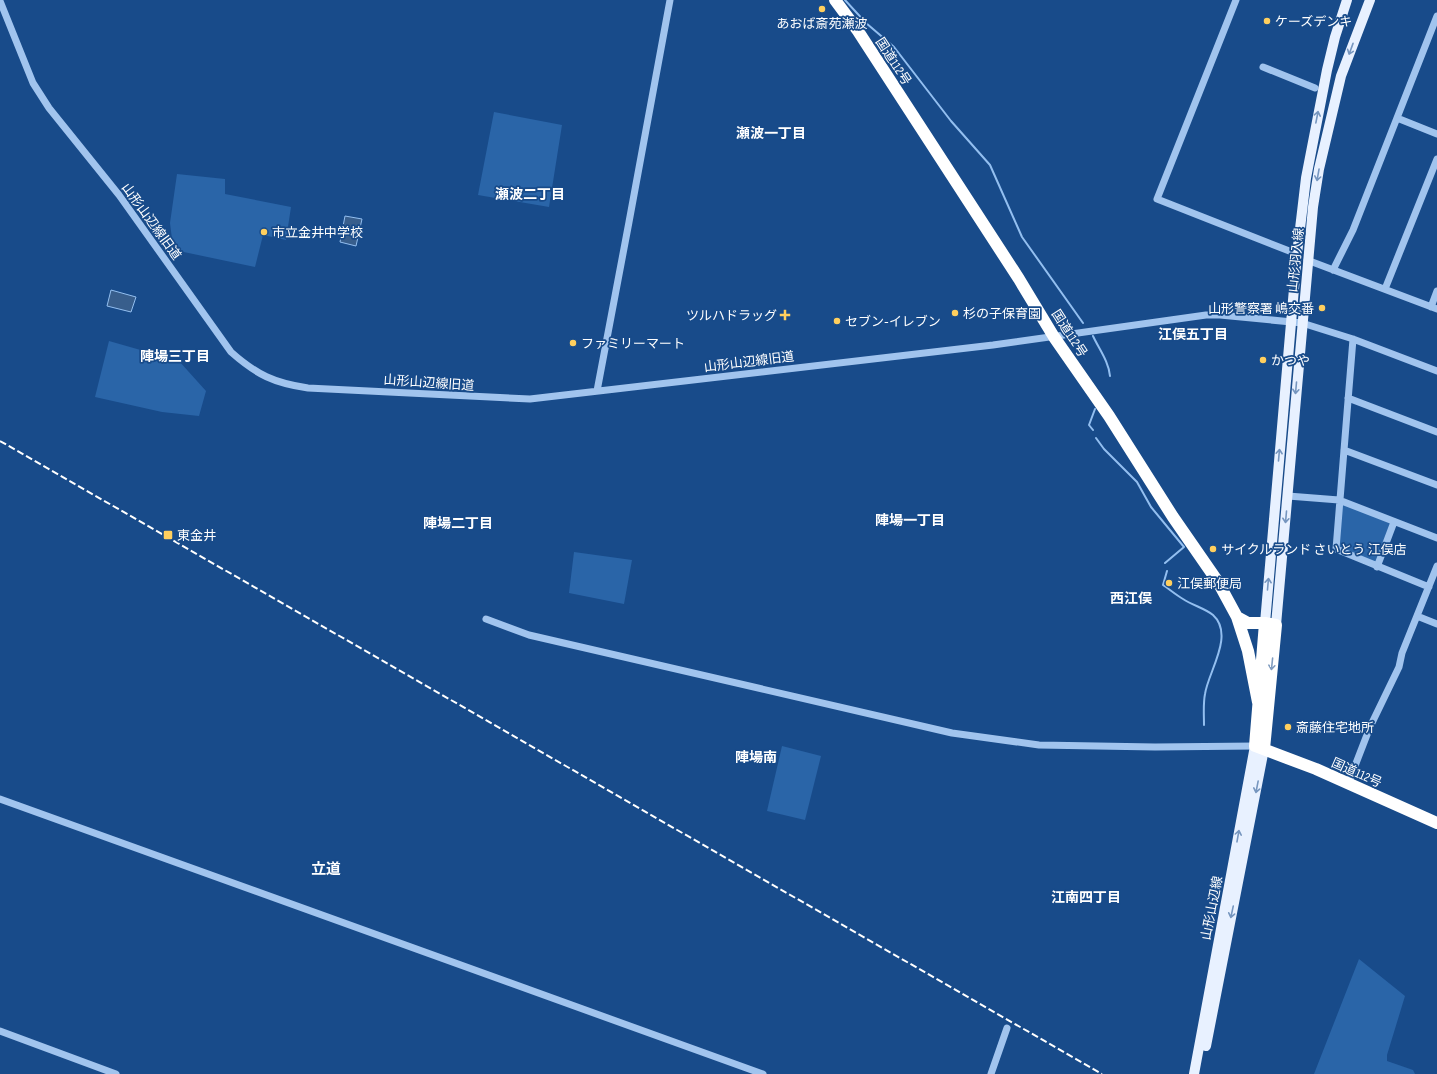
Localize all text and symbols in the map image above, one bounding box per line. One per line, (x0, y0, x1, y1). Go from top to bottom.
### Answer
marker: あおば斎苑瀬波 (817, 4, 827, 14)
place label: ケーズデンキ (1275, 14, 1352, 30)
place label: あおば斎苑瀬波 (776, 16, 868, 32)
marker: ケーズデンキ (1262, 16, 1272, 26)
street label: 国道112号 (872, 35, 914, 88)
one-way arrow (1347, 43, 1355, 55)
one-way arrow (1314, 111, 1322, 124)
district label: 瀬波一丁目 (736, 125, 806, 142)
one-way arrow (1314, 168, 1322, 181)
street label: 山形山辺線旧道 (118, 180, 184, 263)
district label: 瀬波二丁目 (495, 186, 565, 203)
place label: 市立金井中学校 (272, 225, 363, 241)
marker: 市立金井中学校 (259, 227, 269, 237)
street label: 山形羽入線 (1285, 227, 1307, 293)
place label: 山形警察署 嶋交番 (1208, 301, 1314, 317)
marker: 山形警察署 嶋交番 (1317, 303, 1327, 313)
place label: 杉の子保育園 (963, 306, 1041, 322)
street label: 国道112号 (1048, 307, 1090, 360)
place label: ツルハドラッグ (686, 308, 777, 324)
marker: 杉の子保育園 (950, 308, 960, 318)
marker: ツルハドラッグ (780, 310, 790, 320)
place label: セブン-イレブン (845, 314, 941, 330)
marker: セブン-イレブン (832, 316, 842, 326)
district label: 江俣五丁目 (1158, 326, 1228, 343)
place label: ファミリーマート (581, 336, 685, 352)
marker: ファミリーマート (568, 338, 578, 348)
district label: 陣場三丁目 (140, 348, 210, 365)
street label: 山形山辺線旧道 (703, 349, 795, 375)
place label: かつや (1271, 353, 1310, 369)
marker: かつや (1258, 355, 1268, 365)
street label: 山形山辺線旧道 (383, 372, 475, 394)
one-way arrow (1293, 381, 1300, 394)
one-way arrow (1276, 449, 1283, 462)
one-way arrow (1282, 510, 1289, 523)
district label: 陣場一丁目 (875, 512, 945, 529)
district label: 陣場二丁目 (423, 515, 493, 532)
place label: 東金井 (177, 528, 216, 544)
marker: 東金井 (162, 529, 174, 541)
place label: サイクルランド さいとう 江俣店 (1221, 542, 1406, 558)
marker: サイクルランド さいとう 江俣店 (1208, 544, 1218, 554)
place label: 江俣郵便局 (1177, 576, 1242, 592)
marker: 江俣郵便局 (1164, 578, 1174, 588)
one-way arrow (1264, 578, 1271, 591)
district label: 西江俣 (1110, 590, 1152, 607)
one-way arrow (1269, 657, 1276, 670)
place label: 斎藤住宅地所 (1296, 720, 1374, 736)
marker: 斎藤住宅地所 (1283, 722, 1293, 732)
district label: 陣場南 (735, 749, 777, 766)
street label: 国道112号 (1329, 755, 1384, 791)
one-way arrow (1253, 780, 1261, 793)
one-way arrow (1234, 830, 1242, 843)
district label: 立道 (311, 860, 341, 879)
street label: 山形山辺線 (1198, 875, 1226, 942)
district label: 江南四丁目 (1051, 889, 1121, 906)
one-way arrow (1228, 905, 1236, 918)

